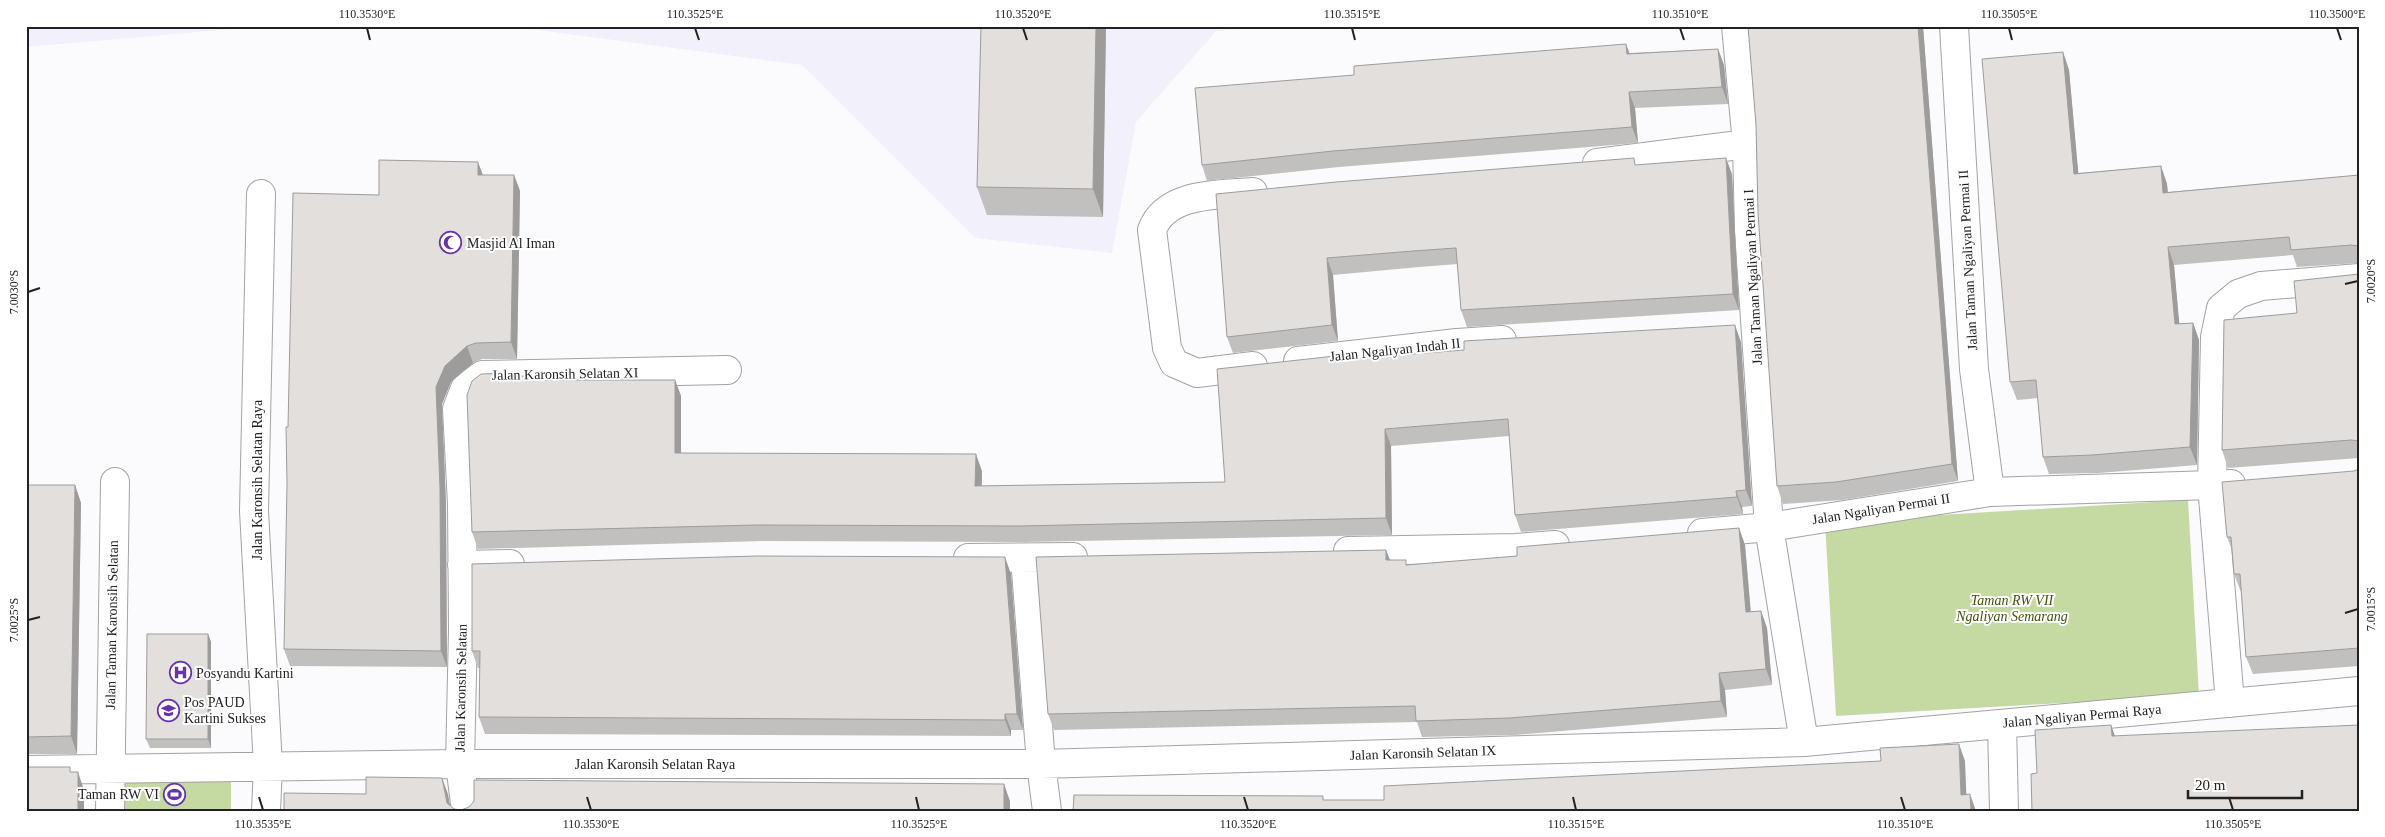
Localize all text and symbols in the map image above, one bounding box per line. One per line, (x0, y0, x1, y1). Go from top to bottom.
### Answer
text: 110.3530°E (339, 7, 395, 21)
text: 110.3525°E (667, 7, 723, 21)
text: 110.3520°E (995, 7, 1051, 21)
text: 110.3515°E (1324, 7, 1380, 21)
text: 110.3510°E (1652, 7, 1708, 21)
text: 110.3505°E (1981, 7, 2037, 21)
text: 110.3500°E (2309, 7, 2365, 21)
street label: Jalan Taman Ngaliyan Permai II (1956, 169, 1980, 351)
street label: Jalan Taman Ngaliyan Permai I (1741, 188, 1765, 365)
mosque icon: Masjid Al Iman (439, 231, 463, 255)
place label: Masjid Al Iman (467, 236, 555, 251)
text: 7.0020°S (2364, 259, 2378, 303)
text: 7.0030°S (7, 270, 21, 314)
street label: Jalan Ngaliyan Indah II (1329, 336, 1462, 364)
street label: Jalan Karonsih Selatan XI (492, 365, 639, 383)
street label: Jalan Karonsih Selatan Raya (250, 399, 265, 560)
street label: Jalan Ngaliyan Permai II (1811, 491, 1951, 527)
street label: Jalan Taman Karonsih Selatan (103, 540, 121, 710)
text: 7.0015°S (2364, 587, 2378, 631)
park label: Taman RW VII Ngaliyan Semarang (1955, 593, 2068, 624)
text: 7.0025°S (7, 598, 21, 642)
street label: Jalan Karonsih Selatan (452, 624, 470, 752)
hospital icon: Posyandu Kartini (168, 661, 192, 685)
place label: Posyandu Kartini (196, 666, 294, 681)
place label: Pos PAUD Kartini Sukses (184, 695, 266, 726)
school or university icon: Pos PAUD Kartini Sukses (156, 698, 180, 722)
street label: Jalan Ngaliyan Permai Raya (2002, 702, 2163, 730)
street label: Jalan Karonsih Selatan IX (1349, 743, 1497, 763)
street label: Jalan Karonsih Selatan Raya (575, 757, 736, 772)
scale bar (2188, 767, 2301, 799)
text: 20 m (2195, 777, 2226, 793)
sports icon: Taman RW VI (163, 782, 187, 806)
place label: Taman RW VI (78, 787, 159, 802)
text: 110.3535°E (235, 817, 291, 831)
text: 110.3530°E (563, 817, 619, 831)
text: 110.3525°E (891, 817, 947, 831)
text: 110.3520°E (1220, 817, 1276, 831)
text: 110.3515°E (1548, 817, 1604, 831)
text: 110.3510°E (1877, 817, 1933, 831)
text: 110.3505°E (2205, 817, 2261, 831)

